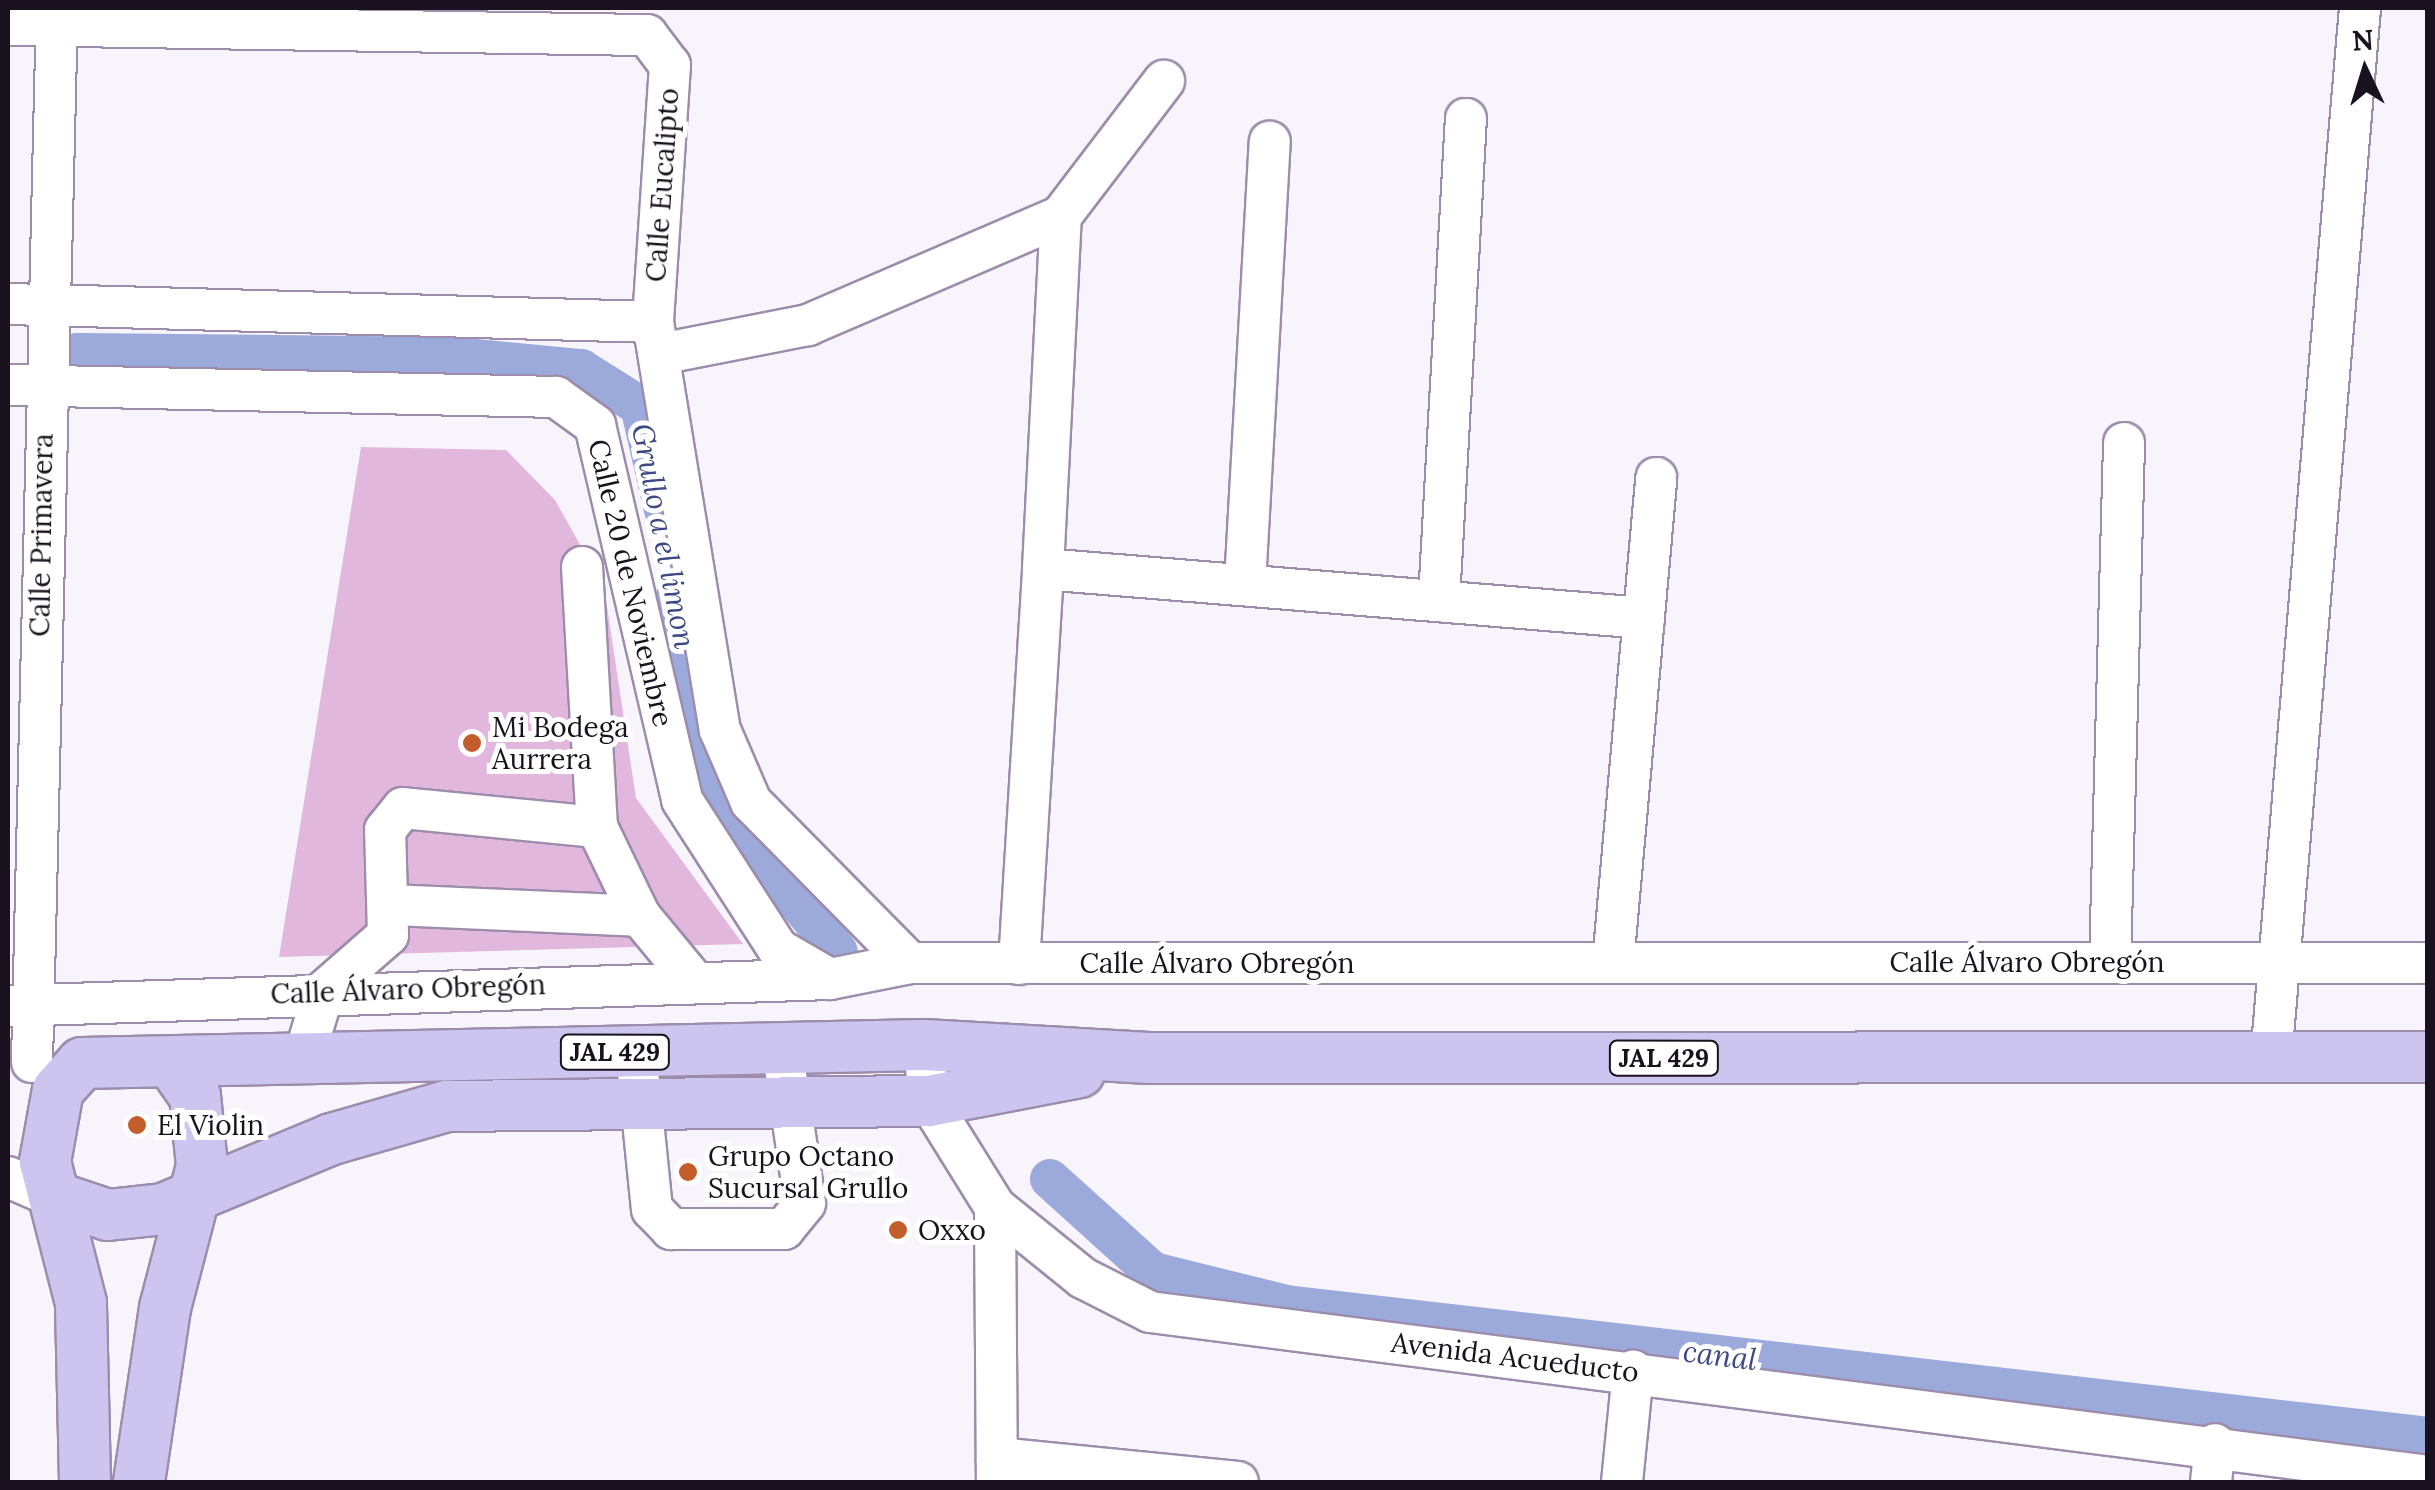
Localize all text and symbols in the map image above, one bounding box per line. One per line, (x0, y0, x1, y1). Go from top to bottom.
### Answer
north arrow (2315, 20, 2415, 120)
text: N (2351, 21, 2375, 59)
street label: Calle Eucalipto (638, 87, 686, 283)
water label: Grullo a el limon (625, 421, 703, 651)
street label: Calle Primavera (22, 433, 60, 637)
street label: Calle 20 de Noviembre (582, 436, 680, 730)
place label: Mi Bodega Aurrera (492, 710, 629, 776)
marker: Mi Bodega Aurrera (461, 732, 483, 754)
street label: Calle Álvaro Obregón (1889, 945, 2165, 979)
street label: Calle Álvaro Obregón (1079, 946, 1355, 980)
street label: Calle Álvaro Obregón (270, 967, 546, 1011)
road number: JAL 429 (558, 1032, 672, 1072)
road number: JAL 429 (1606, 1038, 1722, 1078)
place label: El Violin (157, 1108, 264, 1142)
marker: El Violin (126, 1114, 148, 1136)
place label: Grupo Octano Sucursal Grullo (708, 1139, 908, 1205)
marker: Grupo Octano Sucursal Grullo (677, 1161, 699, 1183)
place label: Oxxo (918, 1213, 986, 1247)
marker: Oxxo (887, 1219, 909, 1241)
street label: Avenida Acueducto (1389, 1325, 1641, 1389)
water label: canal (1681, 1333, 1759, 1377)

